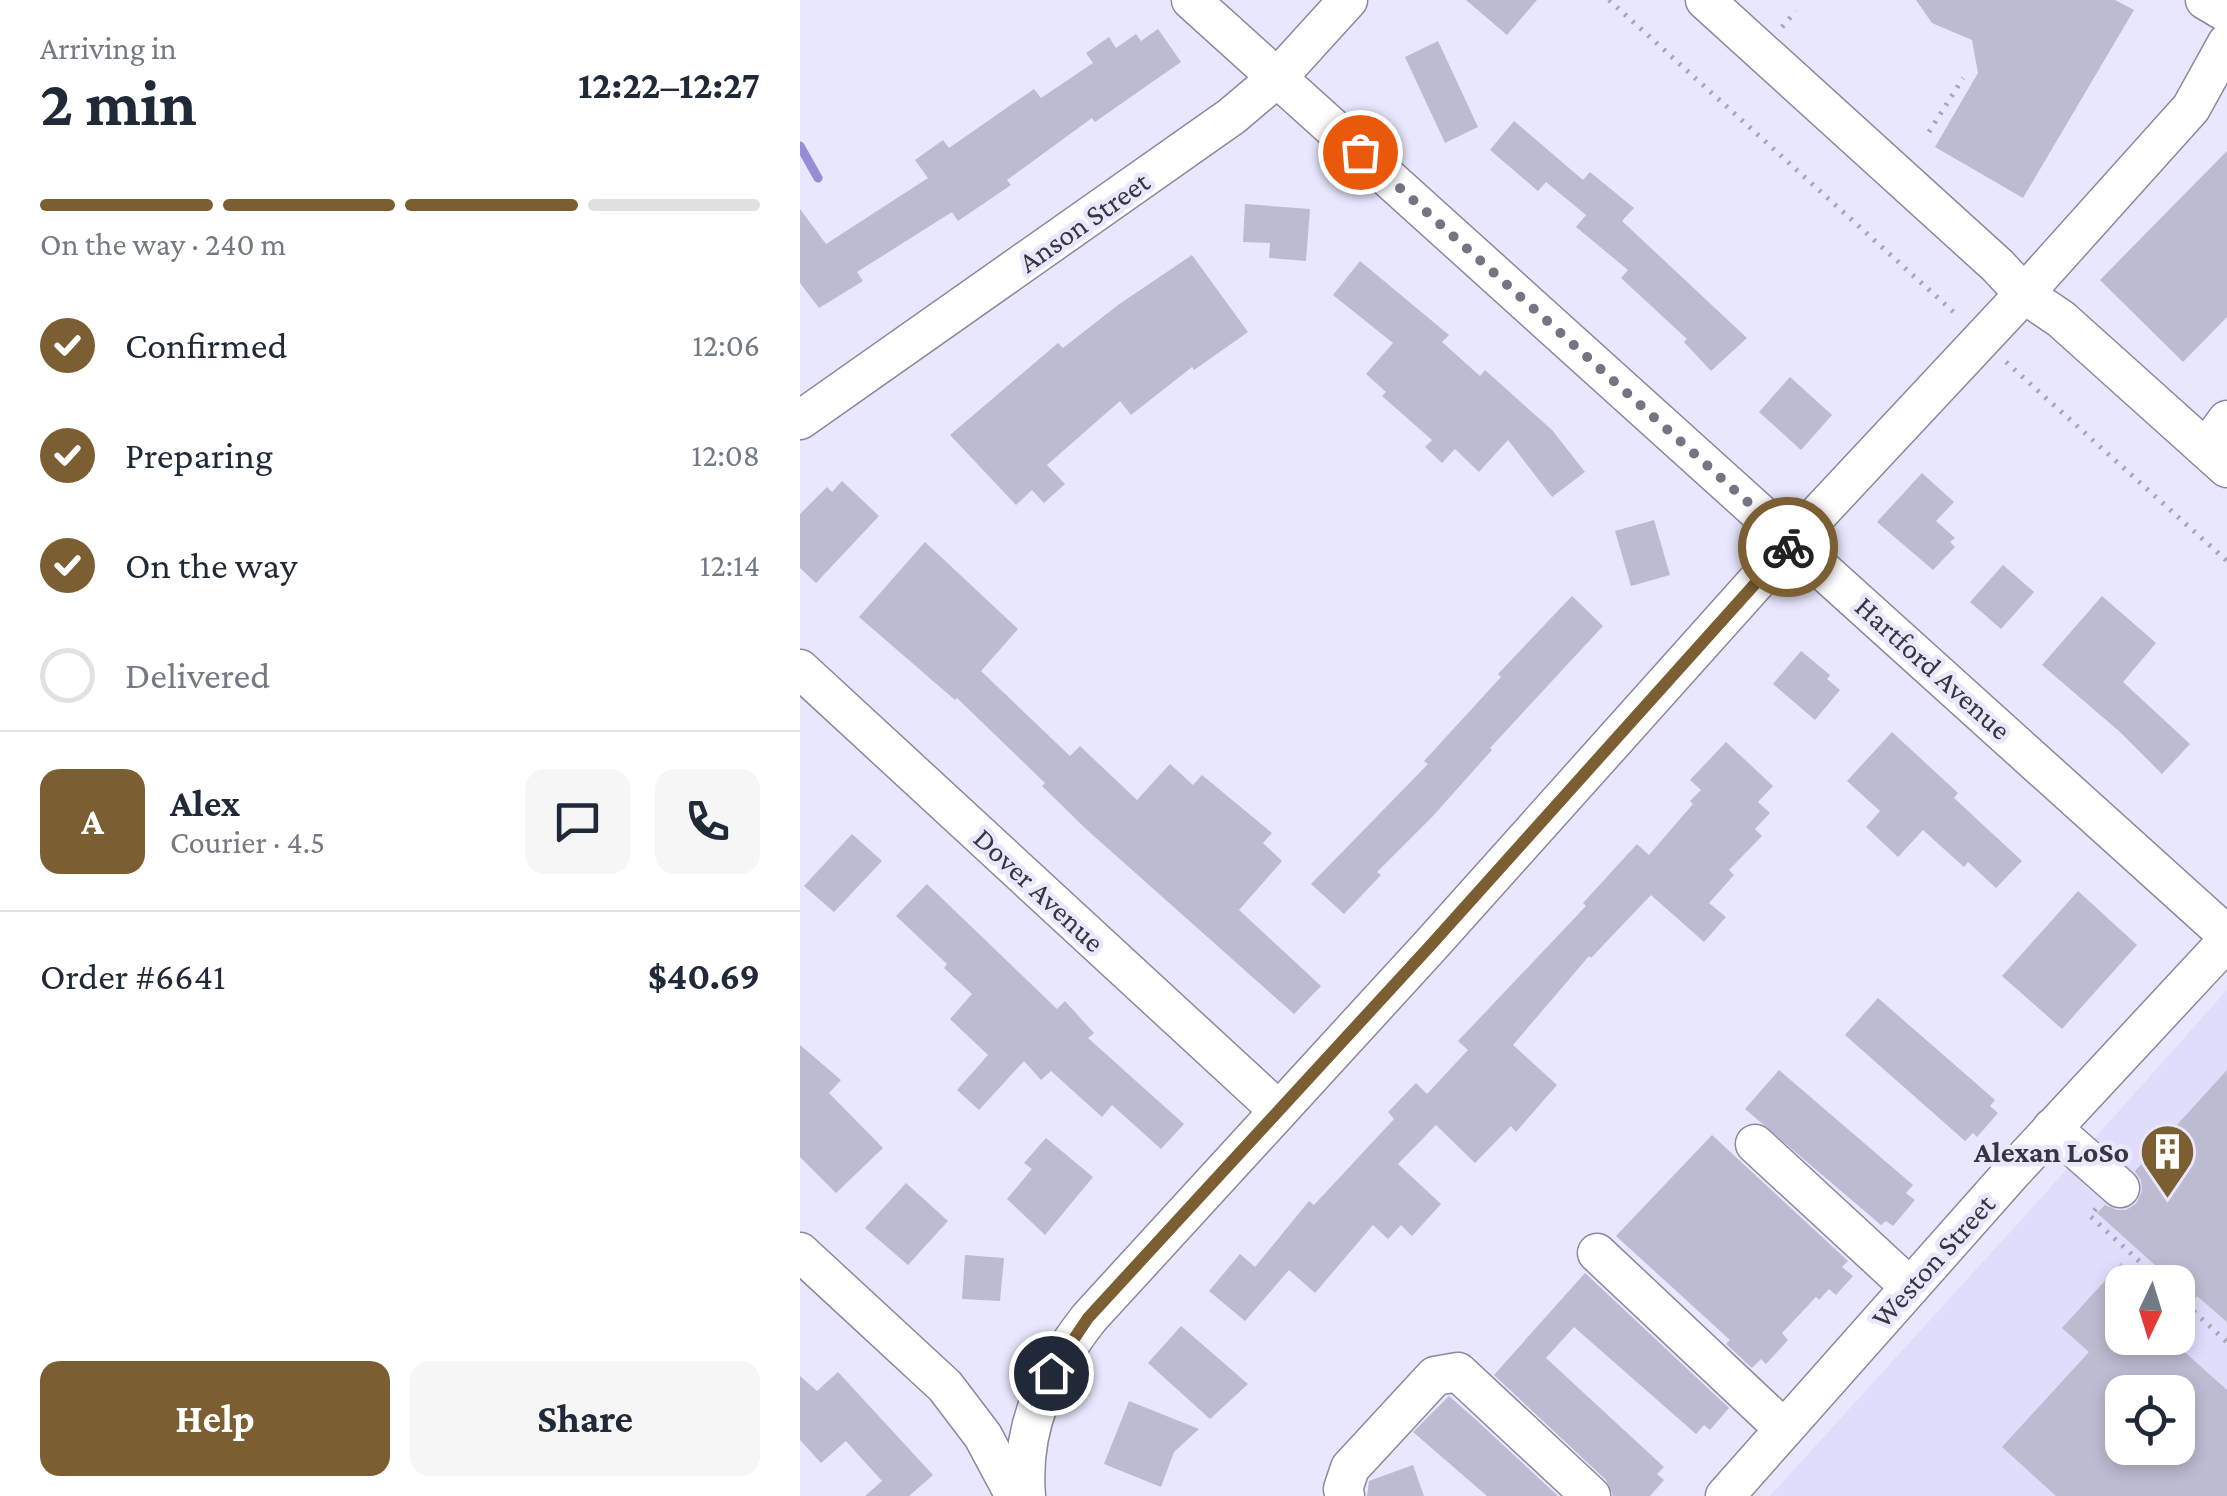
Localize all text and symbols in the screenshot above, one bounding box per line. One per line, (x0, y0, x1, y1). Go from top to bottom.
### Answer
text: Arriving in (40, 30, 177, 66)
text: 12:22–12:27 (578, 64, 760, 106)
text: 2 min (40, 67, 197, 139)
pin (1318, 110, 1403, 195)
icon: bag (1333, 125, 1388, 180)
street label: Anson Street (1012, 164, 1156, 279)
text: On the way · 240 m (40, 226, 286, 262)
icon: check (40, 318, 95, 373)
text: Confirmed (125, 324, 288, 366)
text: 12:06 (692, 327, 760, 363)
icon: check (40, 428, 95, 483)
text: Preparing (125, 434, 273, 476)
text: 12:08 (692, 437, 760, 473)
courier (1738, 497, 1838, 597)
icon: bike (1761, 520, 1816, 575)
icon: check (40, 538, 95, 593)
text: On the way (125, 544, 297, 586)
text: 12:14 (700, 547, 760, 583)
street label: Hartford Avenue (1849, 589, 2018, 746)
text: Delivered (125, 654, 270, 696)
button: chat (525, 769, 630, 874)
button: phone (655, 769, 760, 874)
text: Alex (170, 782, 240, 824)
text: A (81, 800, 104, 842)
street label: Dover Avenue (967, 821, 1111, 958)
text: Courier · 4.5 (170, 824, 325, 860)
text: Order #6641 (40, 955, 226, 997)
text: $40.69 (648, 955, 760, 997)
building icon: Alexan LoSo (2138, 1122, 2198, 1201)
place label: Alexan LoSo (1973, 1135, 2129, 1168)
street label: Weston Street (1864, 1186, 2002, 1334)
north arrow (2105, 1265, 2195, 1355)
map controls (2105, 1265, 2195, 1465)
pin (1009, 1331, 1094, 1416)
icon: home (1024, 1346, 1079, 1401)
button: Help (40, 1361, 390, 1476)
button: Share (410, 1361, 760, 1476)
button: locate (2105, 1375, 2195, 1465)

